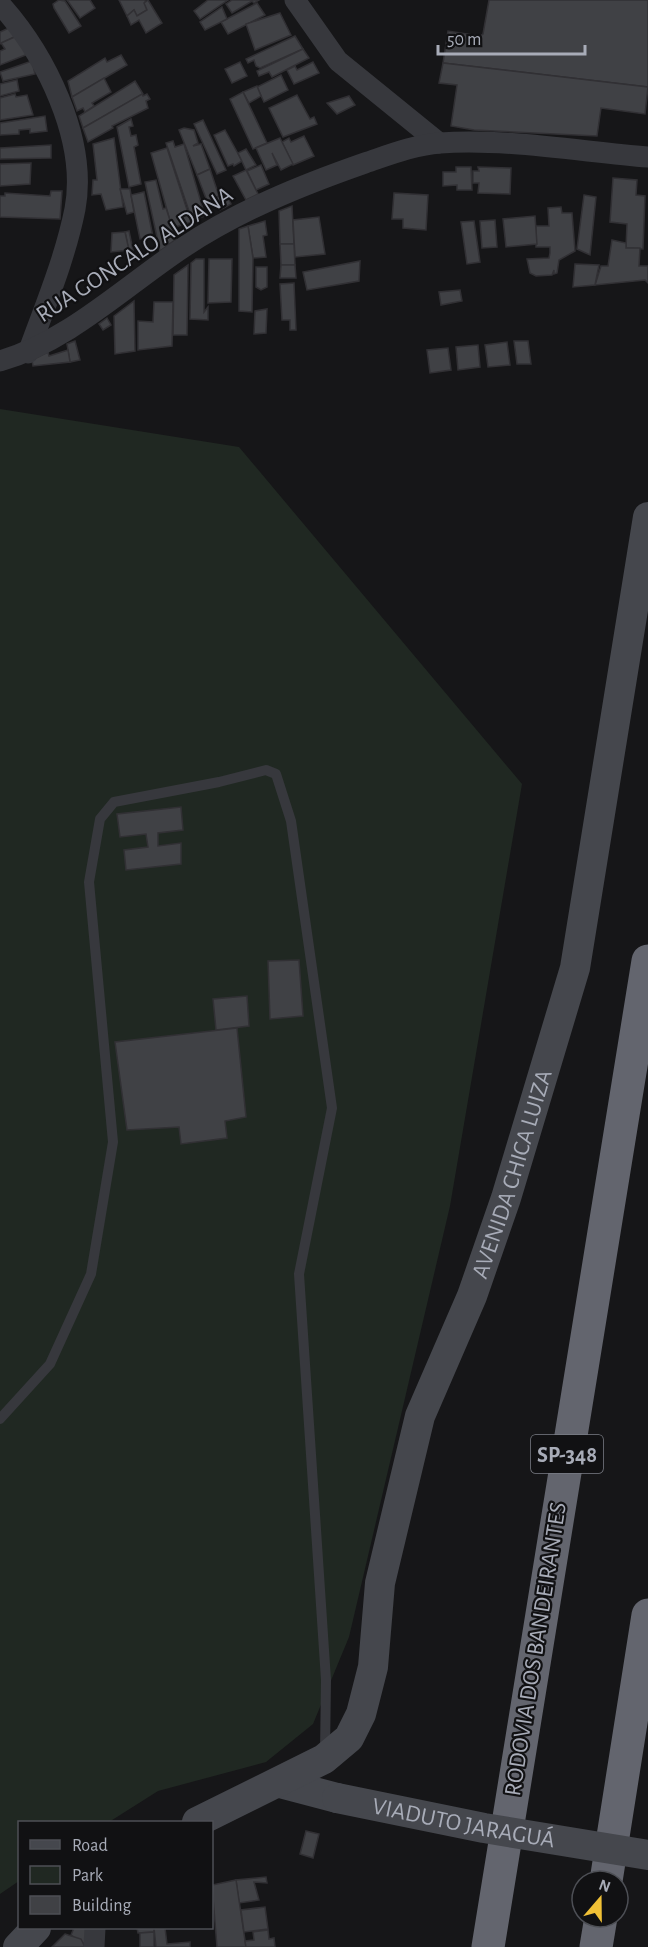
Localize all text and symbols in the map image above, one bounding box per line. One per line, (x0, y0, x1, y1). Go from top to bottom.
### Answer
scale bar (438, 18, 585, 56)
text: 50 m (447, 31, 481, 49)
street label: RUA GONCALO ALDANA (32, 182, 237, 327)
street label: AVENIDA CHICA LUIZA (468, 1067, 557, 1282)
road number: SP-348 (531, 1435, 603, 1473)
street label: RODOVIA DOS BANDEIRANTES (501, 1501, 571, 1798)
street label: VIADUTO JARAGUÁ (370, 1794, 557, 1853)
legend (18, 1821, 213, 1929)
text: Road (72, 1837, 108, 1855)
text: Park (72, 1867, 104, 1885)
north arrow (570, 1869, 630, 1929)
text: N (597, 1876, 613, 1895)
text: Building (72, 1897, 132, 1915)

